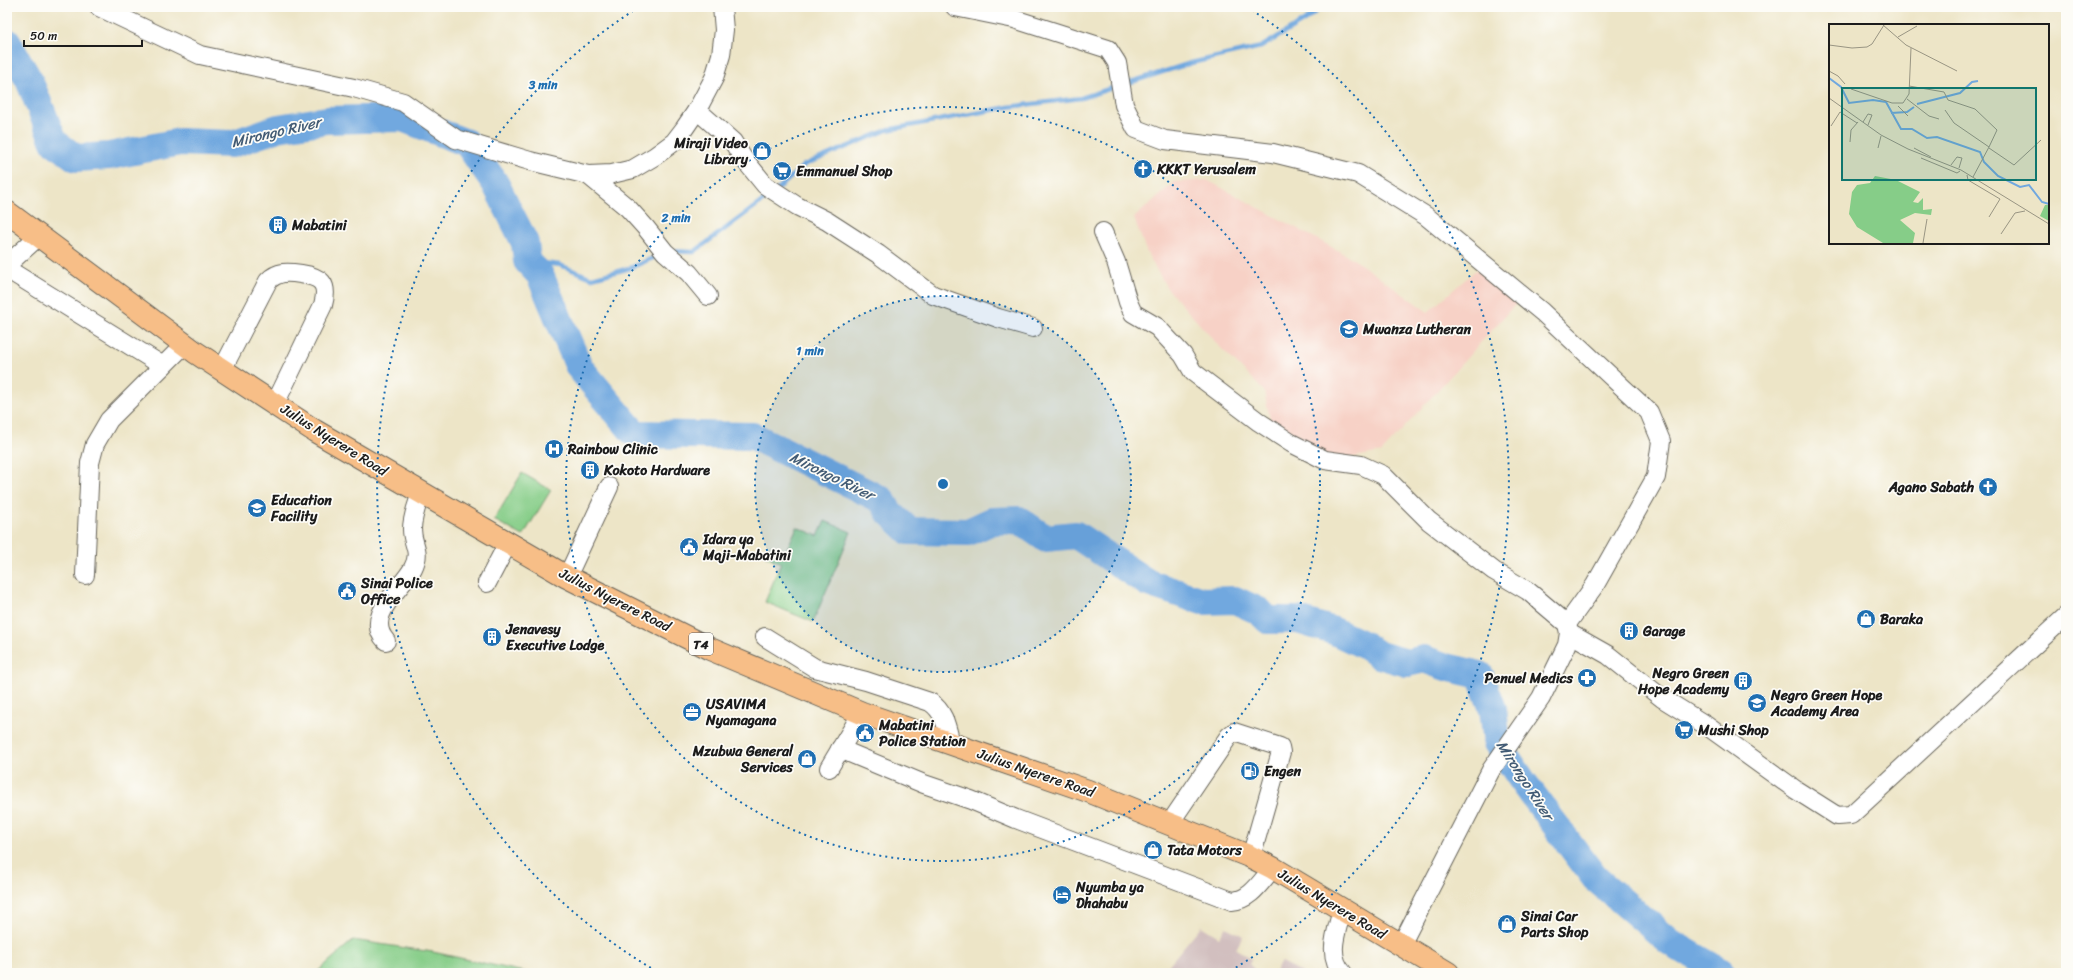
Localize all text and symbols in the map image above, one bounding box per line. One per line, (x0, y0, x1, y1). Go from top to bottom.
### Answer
scale bar (24, 22, 142, 48)
inset map (1829, 24, 2049, 244)
text: 50 m (30, 25, 57, 47)
text: 3 min (528, 74, 558, 96)
water label: Mirongo River (229, 108, 326, 155)
place label: Miraji Video Library (673, 131, 749, 172)
shop icon: Miraji Video Library (751, 140, 773, 162)
place label: KKKT Yerusalem (1156, 157, 1256, 182)
church icon: KKKT Yerusalem (1132, 158, 1154, 180)
place label: Emmanuel Shop (796, 159, 893, 184)
supermarket icon: Emmanuel Shop (771, 160, 793, 182)
text: 2 min (660, 207, 691, 229)
place label: Mabatini (291, 213, 348, 238)
building icon: Mabatini (267, 214, 289, 236)
place label: Mwanza Lutheran (1362, 317, 1471, 342)
school or university icon: Mwanza Lutheran (1338, 318, 1360, 340)
text: 1 min (796, 340, 824, 362)
street label: Julius Nyerere Road (275, 396, 394, 484)
place label: Rainbow Clinic (567, 437, 659, 462)
hospital icon: Rainbow Clinic (543, 438, 565, 460)
water label: Mirongo River (785, 444, 881, 509)
place label: Kokoto Hardware (603, 458, 710, 483)
building icon: Kokoto Hardware (579, 459, 601, 481)
place label: Agano Sabath (1888, 475, 1975, 500)
church icon: Agano Sabath (1977, 476, 1999, 498)
centre of rings (936, 477, 950, 491)
place label: Education Facility (270, 488, 332, 529)
school or university icon: Education Facility (246, 497, 268, 519)
place label: Idara ya Maji-Mabatini (702, 527, 792, 568)
public building icon: Idara ya Maji-Mabatini (678, 536, 700, 558)
street label: Julius Nyerere Road (554, 561, 677, 640)
place label: Sinai Police Office (360, 571, 433, 612)
public building icon: Sinai Police Office (336, 580, 358, 602)
place label: Baraka (1880, 607, 1924, 632)
shop icon: Baraka (1855, 608, 1877, 630)
place label: Jenavesy Executive Lodge (505, 617, 604, 658)
place label: Garage (1642, 619, 1686, 644)
building icon: Garage (1618, 620, 1640, 642)
building icon: Jenavesy Executive Lodge (481, 626, 503, 648)
road number: T4 (689, 633, 713, 655)
place label: Negro Green Hope Academy (1637, 661, 1730, 702)
place label: Penuel Medics (1485, 666, 1574, 691)
pharmacy icon: Penuel Medics (1576, 667, 1598, 689)
building icon: Negro Green Hope Academy (1732, 670, 1754, 692)
place label: Negro Green Hope Academy Area (1770, 683, 1882, 724)
place label: USAVIMA Nyamagana (705, 692, 776, 733)
school or university icon: Negro Green Hope Academy Area (1746, 692, 1768, 714)
office icon: USAVIMA Nyamagana (681, 701, 703, 723)
place label: Mabatini Police Station (878, 713, 966, 754)
place label: Mushi Shop (1697, 718, 1769, 743)
supermarket icon: Mushi Shop (1673, 719, 1695, 741)
public building icon: Mabatini Police Station (854, 722, 876, 744)
water label: Mirongo River (1489, 735, 1562, 828)
place label: Mzubwa General Services (692, 739, 794, 780)
street label: Julius Nyerere Road (973, 741, 1100, 805)
shop icon: Mzubwa General Services (796, 748, 818, 770)
place label: Engen (1264, 759, 1302, 784)
fuel station icon: Engen (1239, 760, 1261, 782)
place label: Tata Motors (1167, 838, 1242, 863)
shop icon: Tata Motors (1142, 839, 1164, 861)
street label: Julius Nyerere Road (1272, 861, 1392, 947)
place label: Nyumba ya Dhahabu (1075, 875, 1145, 916)
hotel icon: Nyumba ya Dhahabu (1051, 884, 1073, 906)
place label: Sinai Car Parts Shop (1520, 904, 1589, 945)
shop icon: Sinai Car Parts Shop (1496, 913, 1518, 935)

